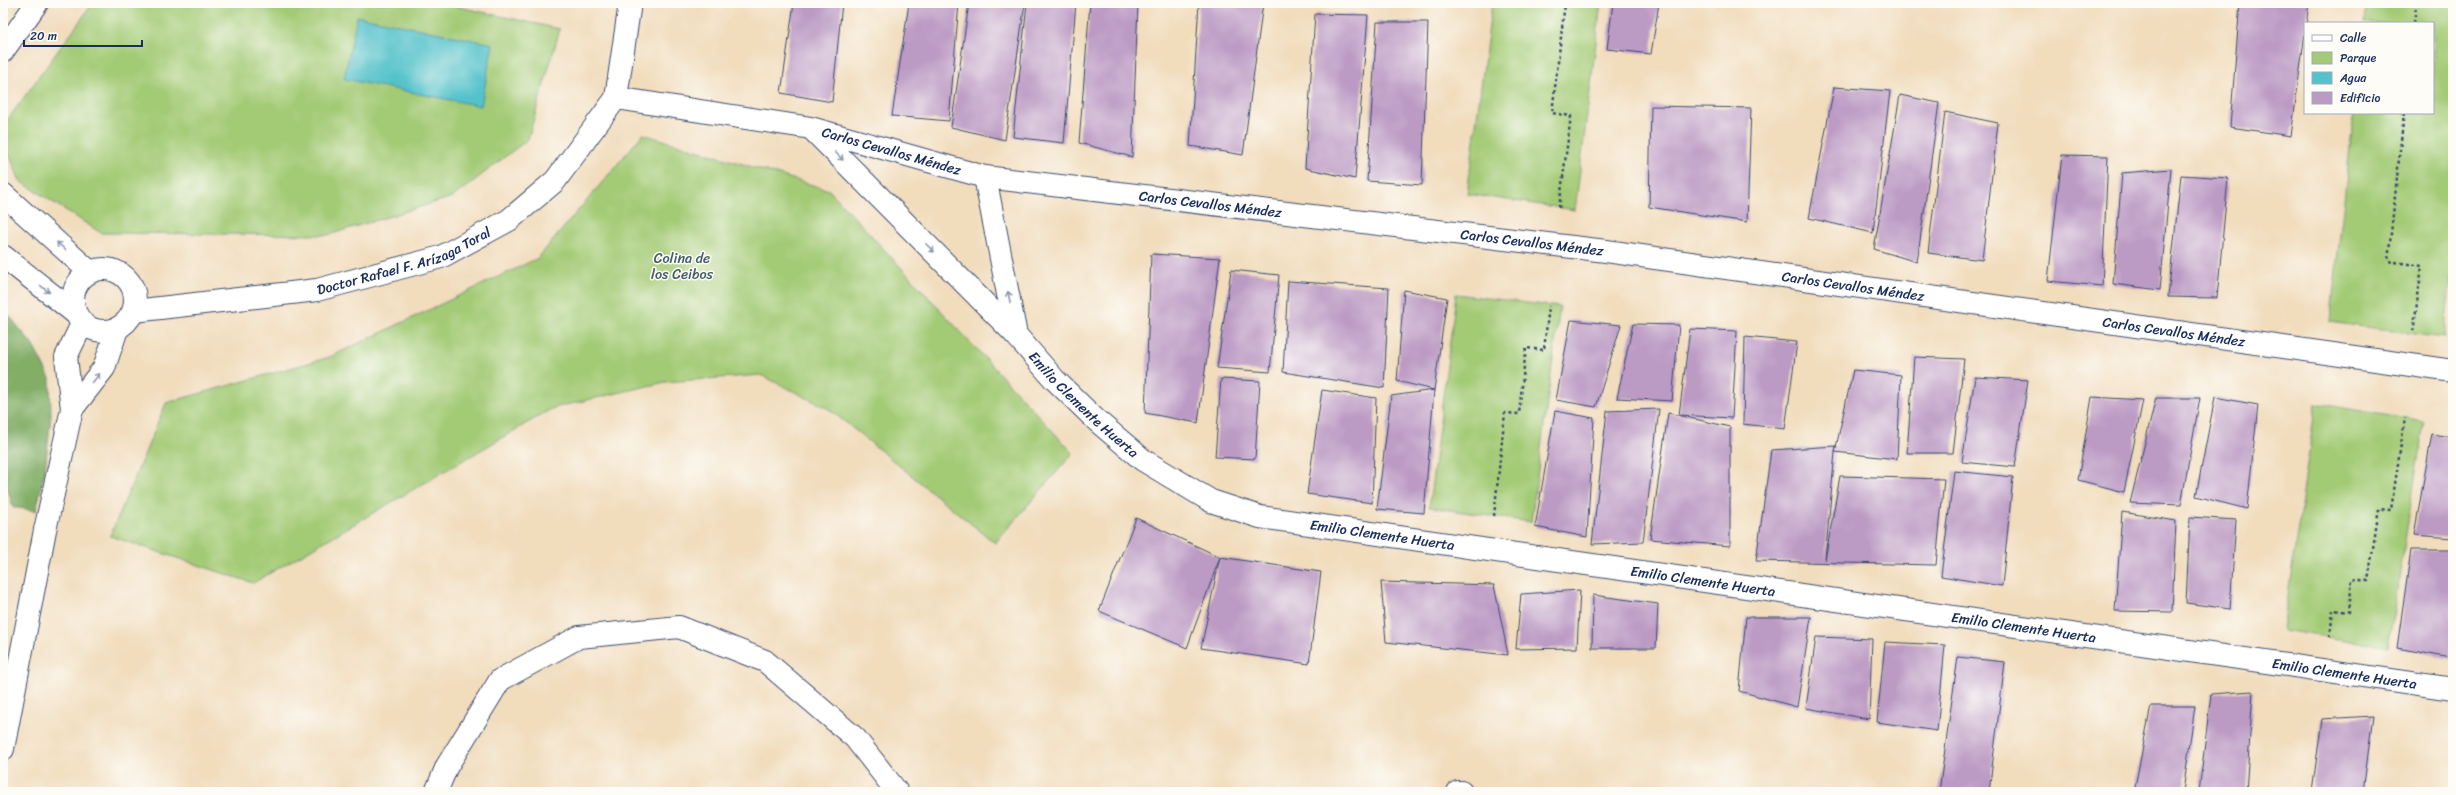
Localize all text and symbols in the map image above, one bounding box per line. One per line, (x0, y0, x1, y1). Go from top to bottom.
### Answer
scale bar (24, 22, 142, 48)
legend (2304, 22, 2434, 114)
text: 20 m (30, 25, 57, 47)
text: Calle (2340, 27, 2367, 49)
text: Parque (2340, 47, 2377, 69)
text: Agua (2339, 67, 2367, 89)
text: Edificio (2340, 87, 2380, 109)
street label: Carlos Cevallos Méndez (819, 119, 964, 182)
one-way arrow (834, 151, 844, 161)
street label: Carlos Cevallos Méndez (1137, 183, 1284, 225)
street label: Doctor Rafael F. Arízaga Toral (314, 219, 496, 302)
street label: Carlos Cevallos Méndez (1459, 221, 1605, 263)
one-way arrow (56, 241, 66, 250)
one-way arrow (925, 243, 935, 253)
park label: Colina de los Ceibos (651, 246, 714, 287)
street label: Carlos Cevallos Méndez (1780, 264, 1926, 309)
one-way arrow (39, 285, 50, 294)
one-way arrow (1004, 291, 1012, 304)
street label: Carlos Cevallos Méndez (2101, 309, 2247, 354)
street label: Emilio Clemente Huerta (1022, 345, 1145, 464)
one-way arrow (92, 372, 101, 383)
street label: Emilio Clemente Huerta (1308, 512, 1456, 557)
street label: Emilio Clemente Huerta (1629, 558, 1777, 604)
street label: Emilio Clemente Huerta (1950, 604, 2098, 650)
street label: Emilio Clemente Huerta (2270, 651, 2418, 696)

